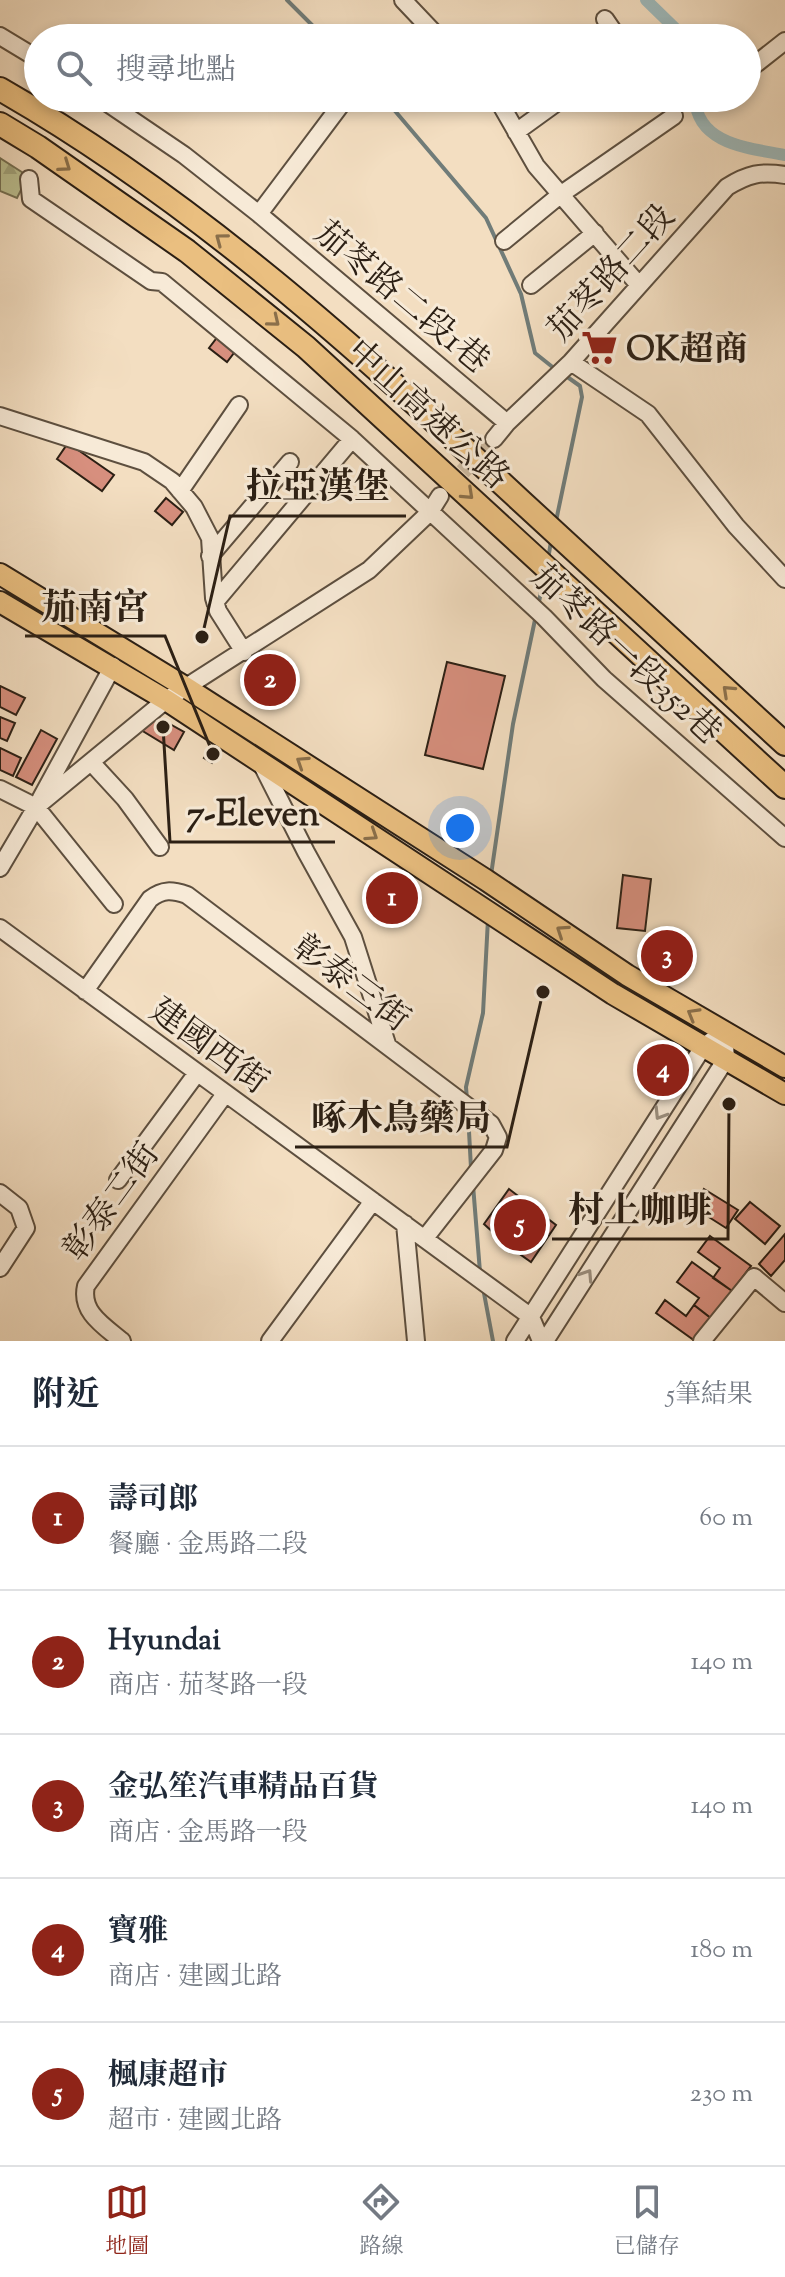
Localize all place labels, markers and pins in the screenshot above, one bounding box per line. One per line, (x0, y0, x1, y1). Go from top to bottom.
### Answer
place label: OK超商 (626, 327, 748, 376)
supermarket icon: OK超商 (581, 329, 619, 367)
callout: 拉亞漢堡 (230, 456, 406, 516)
callout: 茄南宮 (25, 576, 165, 636)
pin: 2 (244, 650, 296, 710)
callout: 7-Eleven (170, 782, 335, 842)
pin: 1 (366, 868, 418, 928)
pin: 3 (641, 926, 693, 986)
pin: 4 (637, 1040, 689, 1100)
callout: 啄木鳥藥局 (295, 1087, 507, 1147)
callout: 村上咖啡 (552, 1179, 728, 1239)
pin: 5 (494, 1195, 546, 1255)

